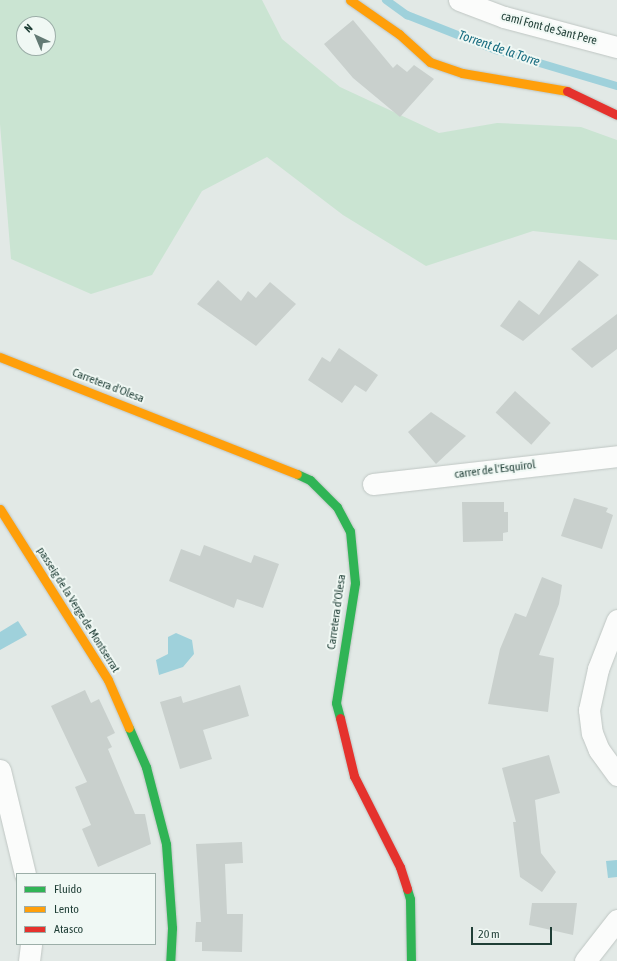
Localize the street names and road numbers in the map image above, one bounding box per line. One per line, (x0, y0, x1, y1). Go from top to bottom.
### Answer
street label: camí Font de Sant Pere (499, 9, 599, 49)
street label: Carretera d'Olesa (70, 366, 146, 406)
street label: carrer de l'Esquirol (454, 458, 536, 482)
street label: passeig de la Verge de Montserrat (33, 545, 123, 675)
street label: Carretera d'Olesa (325, 573, 349, 651)

